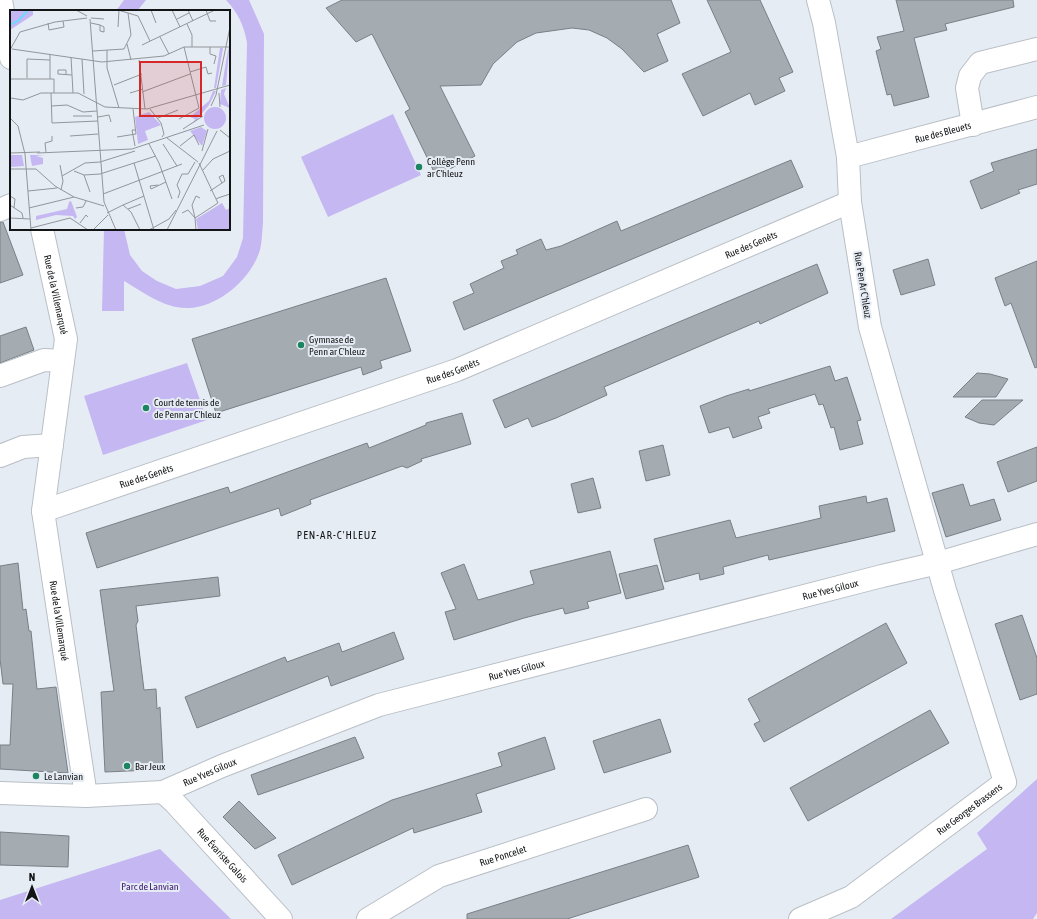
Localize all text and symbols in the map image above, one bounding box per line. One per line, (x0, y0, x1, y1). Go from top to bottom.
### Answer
inset map (10, 10, 230, 230)
street label: Rue des Bleuets (913, 119, 972, 145)
place label: Collège Penn ar C'hleuz (427, 156, 475, 179)
marker: Collège Penn ar C'hleuz (414, 162, 424, 172)
street label: Rue des Genêts (723, 228, 779, 260)
street label: Rue Pen Ar C'hleuz (852, 251, 874, 319)
street label: Rue de la Villemarqué (42, 254, 70, 336)
place label: Gymnase de Penn ar C'hleuz (309, 334, 365, 357)
marker: Gymnase de Penn ar C'hleuz (296, 340, 306, 350)
street label: Rue des Genêts (425, 356, 481, 386)
place label: Court de tennis de de Penn ar C'hleuz (154, 397, 221, 420)
marker: Court de tennis de de Penn ar C'hleuz (141, 403, 151, 413)
street label: Rue des Genêts (118, 462, 175, 490)
district label: PEN-AR-C'HLEUZ (297, 529, 377, 541)
street label: Rue Yves Giloux (801, 577, 859, 602)
street label: Rue de la Villemarqué (48, 580, 71, 662)
street label: Rue Yves Giloux (487, 657, 546, 682)
street label: Rue Yves Giloux (181, 755, 238, 788)
marker: Bar Jeux (122, 761, 132, 771)
place label: Bar Jeux (135, 761, 165, 772)
marker: Le Lanvian (31, 771, 41, 781)
place label: Le Lanvian (44, 771, 83, 782)
street label: Rue Georges Brassens (934, 781, 1004, 837)
street label: Rue Évariste Galois (195, 826, 250, 885)
street label: Rue Poncelet (478, 843, 528, 868)
north arrow (12, 867, 52, 907)
text: N (29, 871, 35, 883)
park label: Parc de Lanvian (121, 881, 179, 892)

